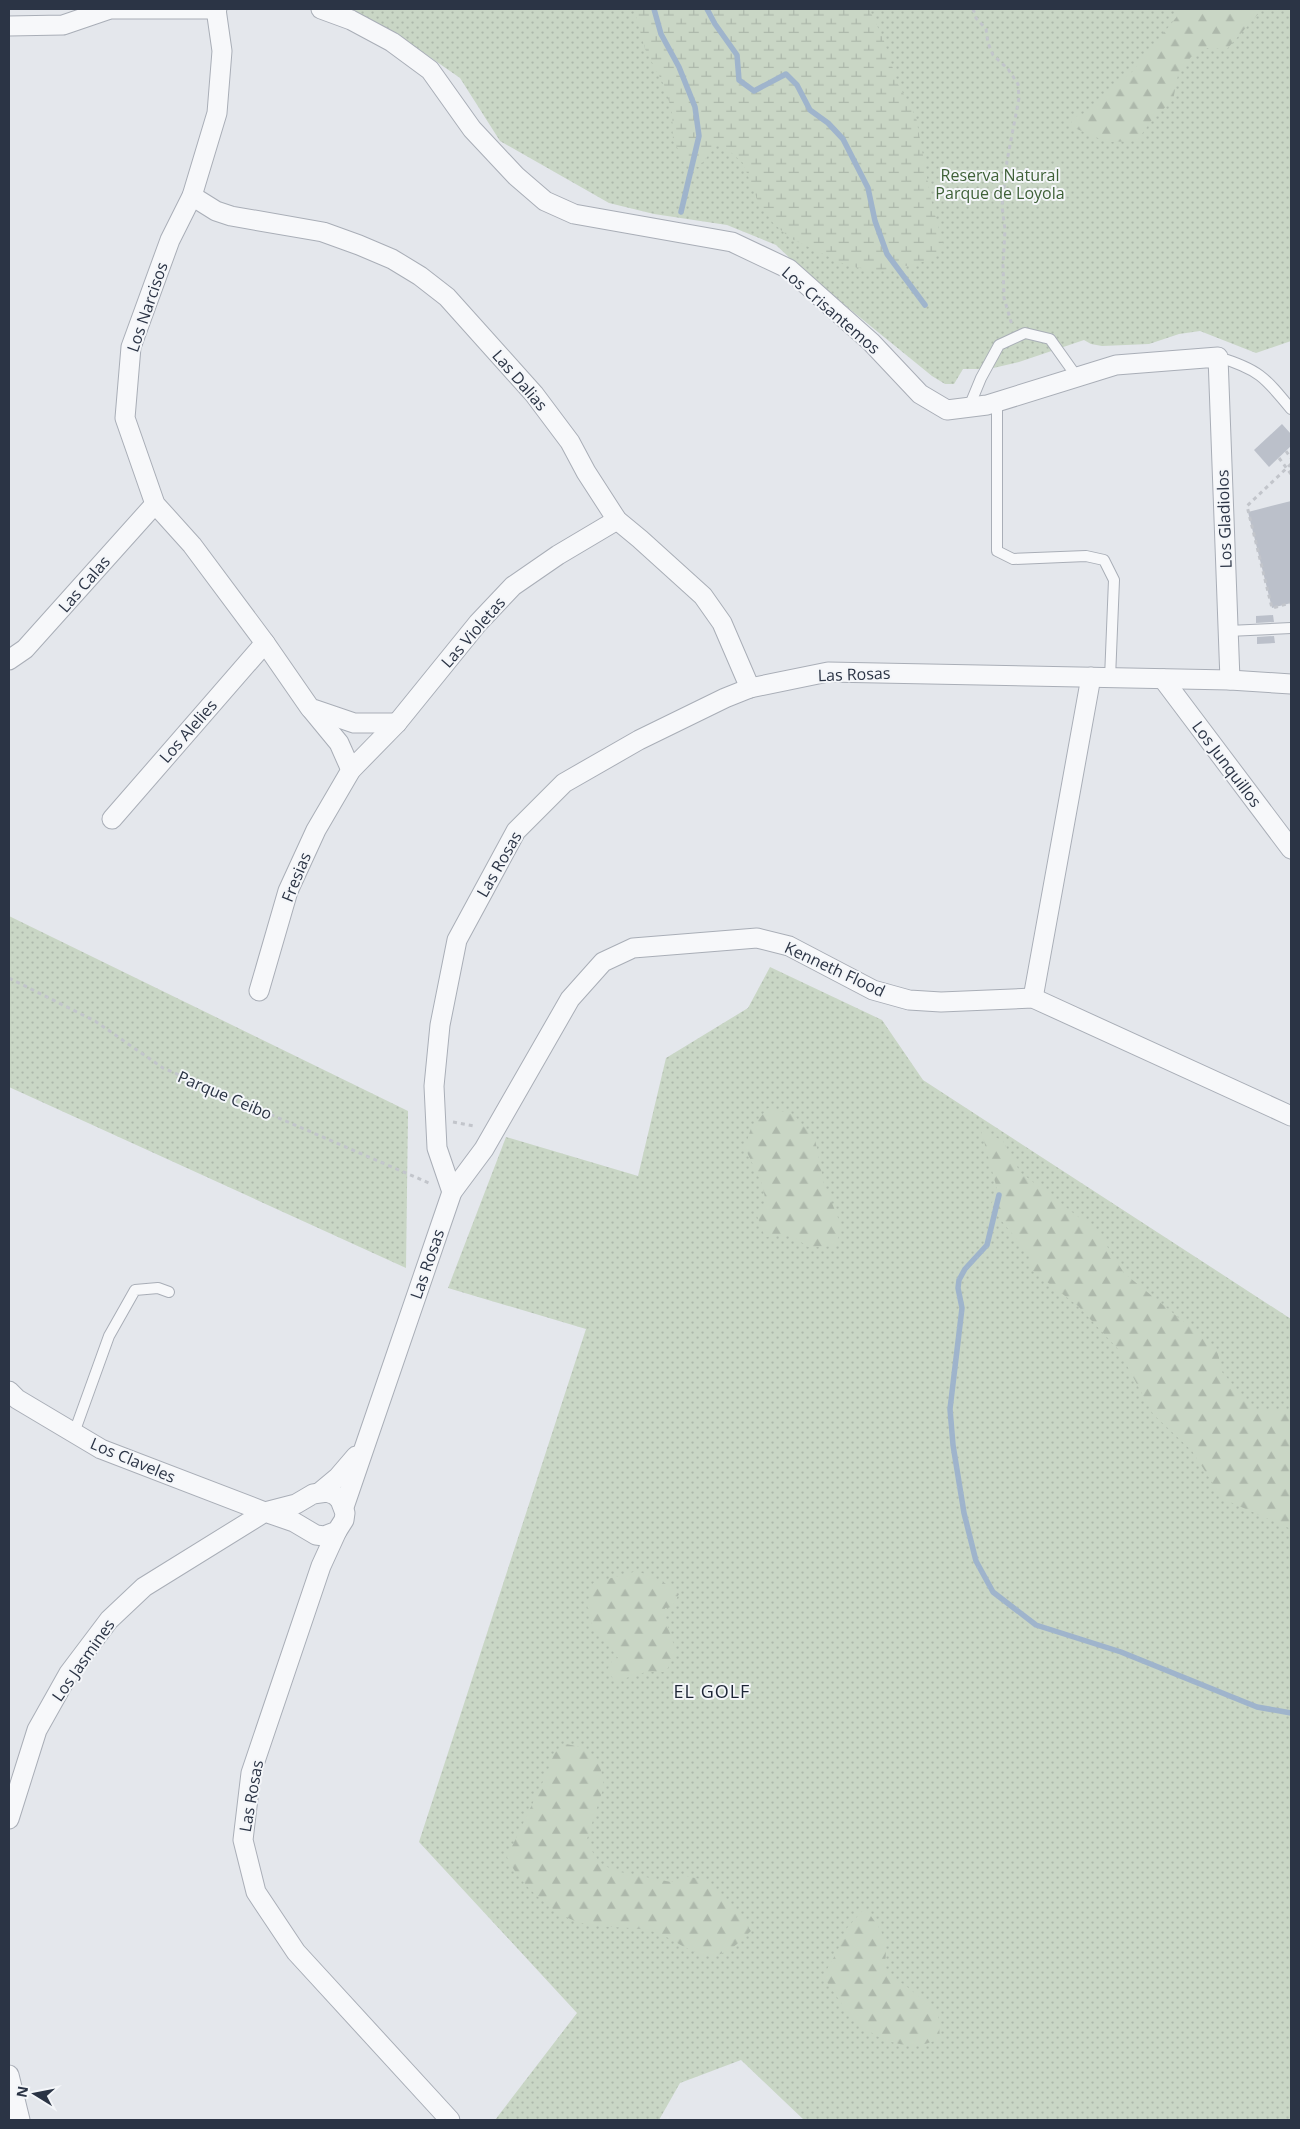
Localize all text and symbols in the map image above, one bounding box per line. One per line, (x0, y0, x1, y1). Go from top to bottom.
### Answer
park label: Reserva Natural Parque de Loyola (935, 164, 1065, 204)
street label: Los Narcisos (121, 259, 173, 355)
street label: Los Crisantemos (777, 261, 885, 359)
street label: Las Dalias (487, 345, 553, 415)
street label: Los Gladiolos (1211, 469, 1237, 569)
street label: Las Calas (53, 551, 115, 617)
street label: Las Violetas (436, 592, 510, 672)
street label: Las Rosas (817, 662, 891, 686)
street label: Los Alelies (154, 695, 222, 767)
street label: Los Junquillos (1187, 716, 1267, 812)
street label: Las Rosas (471, 827, 527, 901)
street label: Fresias (276, 849, 316, 905)
street label: Kenneth Flood (781, 936, 889, 1002)
street label: Parque Ceibo (175, 1065, 275, 1125)
street label: Las Rosas (405, 1226, 449, 1302)
street label: Los Claveles (87, 1432, 179, 1488)
street label: Los Jasmines (47, 1614, 119, 1706)
district label: EL GOLF (674, 1679, 750, 1703)
street label: Las Rosas (234, 1758, 268, 1834)
north arrow (10, 2069, 60, 2119)
text: N (11, 2084, 32, 2099)

